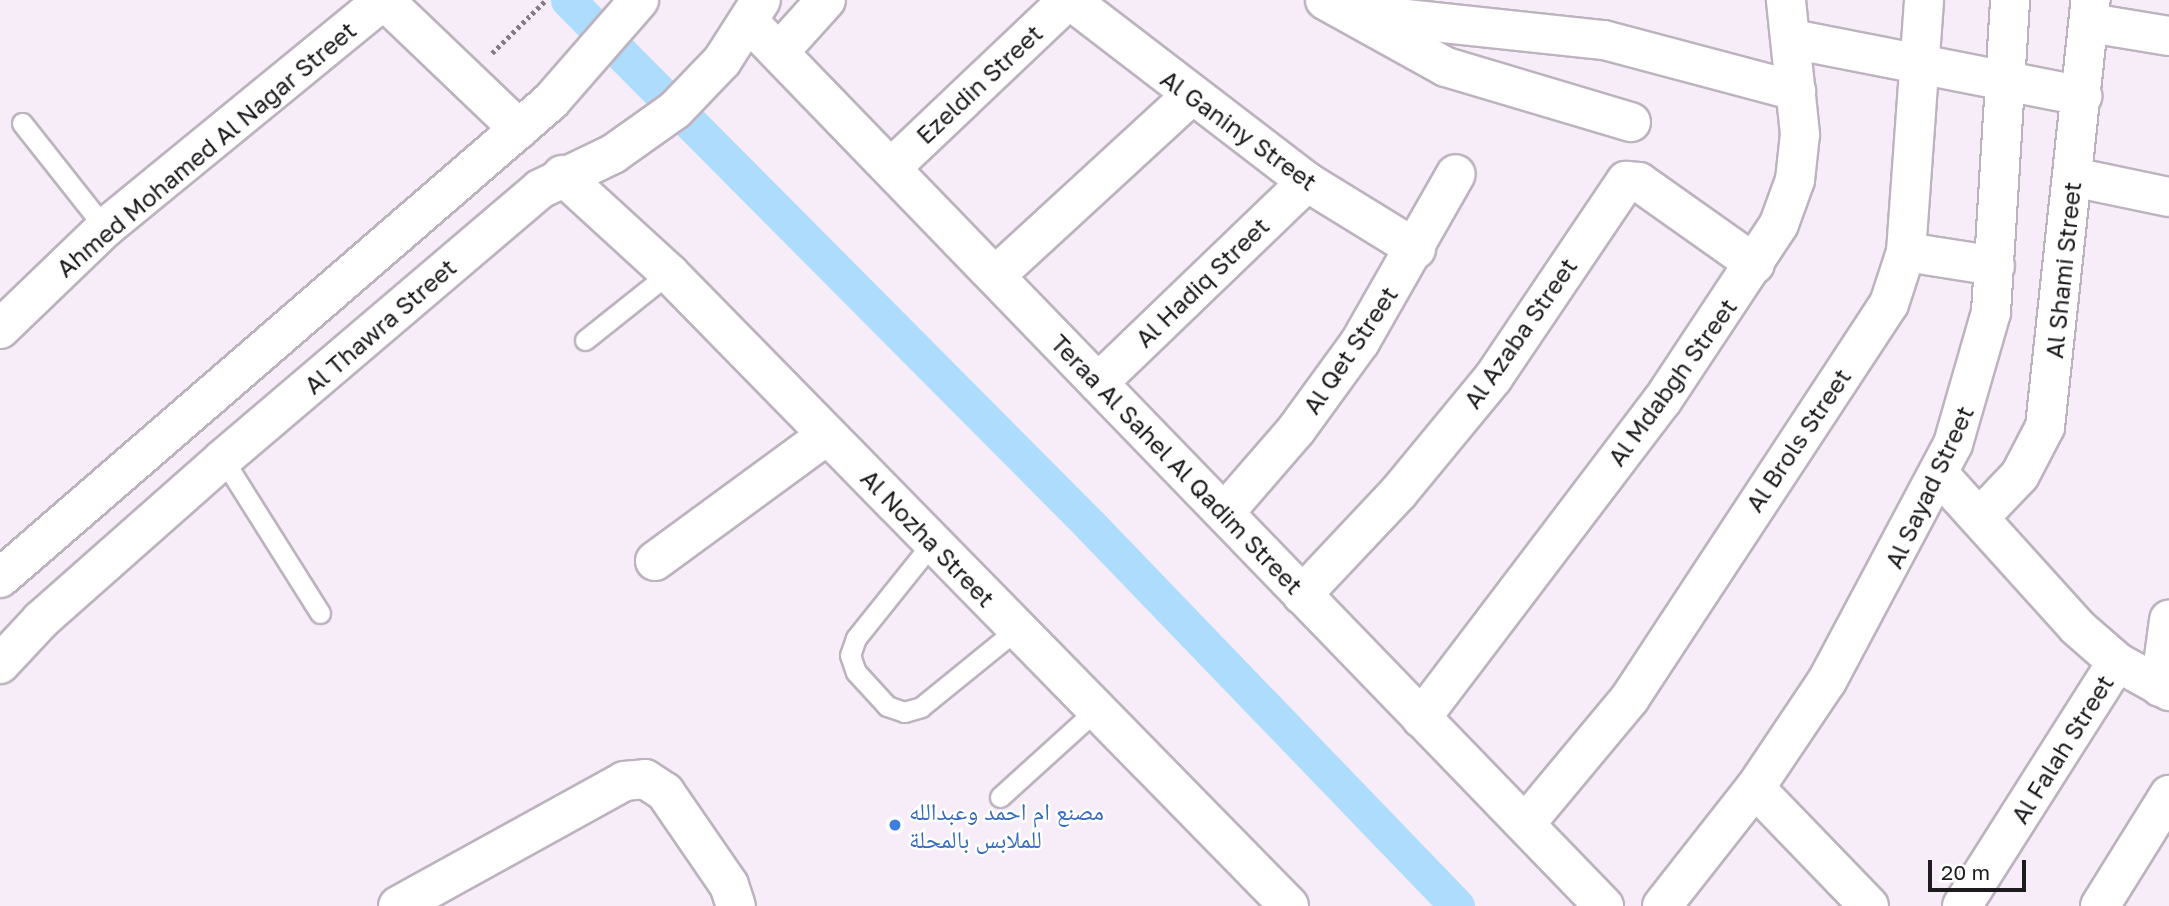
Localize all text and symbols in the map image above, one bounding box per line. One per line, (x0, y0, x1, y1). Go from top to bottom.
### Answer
street label: Ahmed Mohamed Al Nagar Street (50, 15, 362, 283)
street label: Ezeldin Street (910, 18, 1048, 150)
street label: Al Ganiny Street (1155, 64, 1323, 196)
street label: Al Shami Street (2039, 180, 2087, 360)
street label: Al Hadiq Street (1129, 211, 1275, 353)
street label: Al Thawra Street (298, 252, 462, 400)
street label: Al Azaba Street (1458, 252, 1582, 414)
street label: Al Qet Street (1297, 281, 1403, 419)
street label: Al Mdabgh Street (1602, 293, 1742, 471)
street label: Teraa Al Sahel Al Qadim Street (1045, 328, 1309, 600)
street label: Al Brols Street (1740, 363, 1856, 517)
street label: Al Sayad Street (1879, 401, 1979, 573)
street label: Al Nozha Street (855, 463, 1001, 613)
street label: Al Falah Street (2005, 669, 2119, 829)
place label: مصنع ام احمد وعبدالله للملابس بالمحلة (909, 797, 1104, 853)
marker: مصنع ام احمد وعبدالله للملابس بالمحلة (887, 817, 903, 833)
scale bar (1931, 846, 2029, 890)
text: 20 m (1941, 859, 1990, 885)

